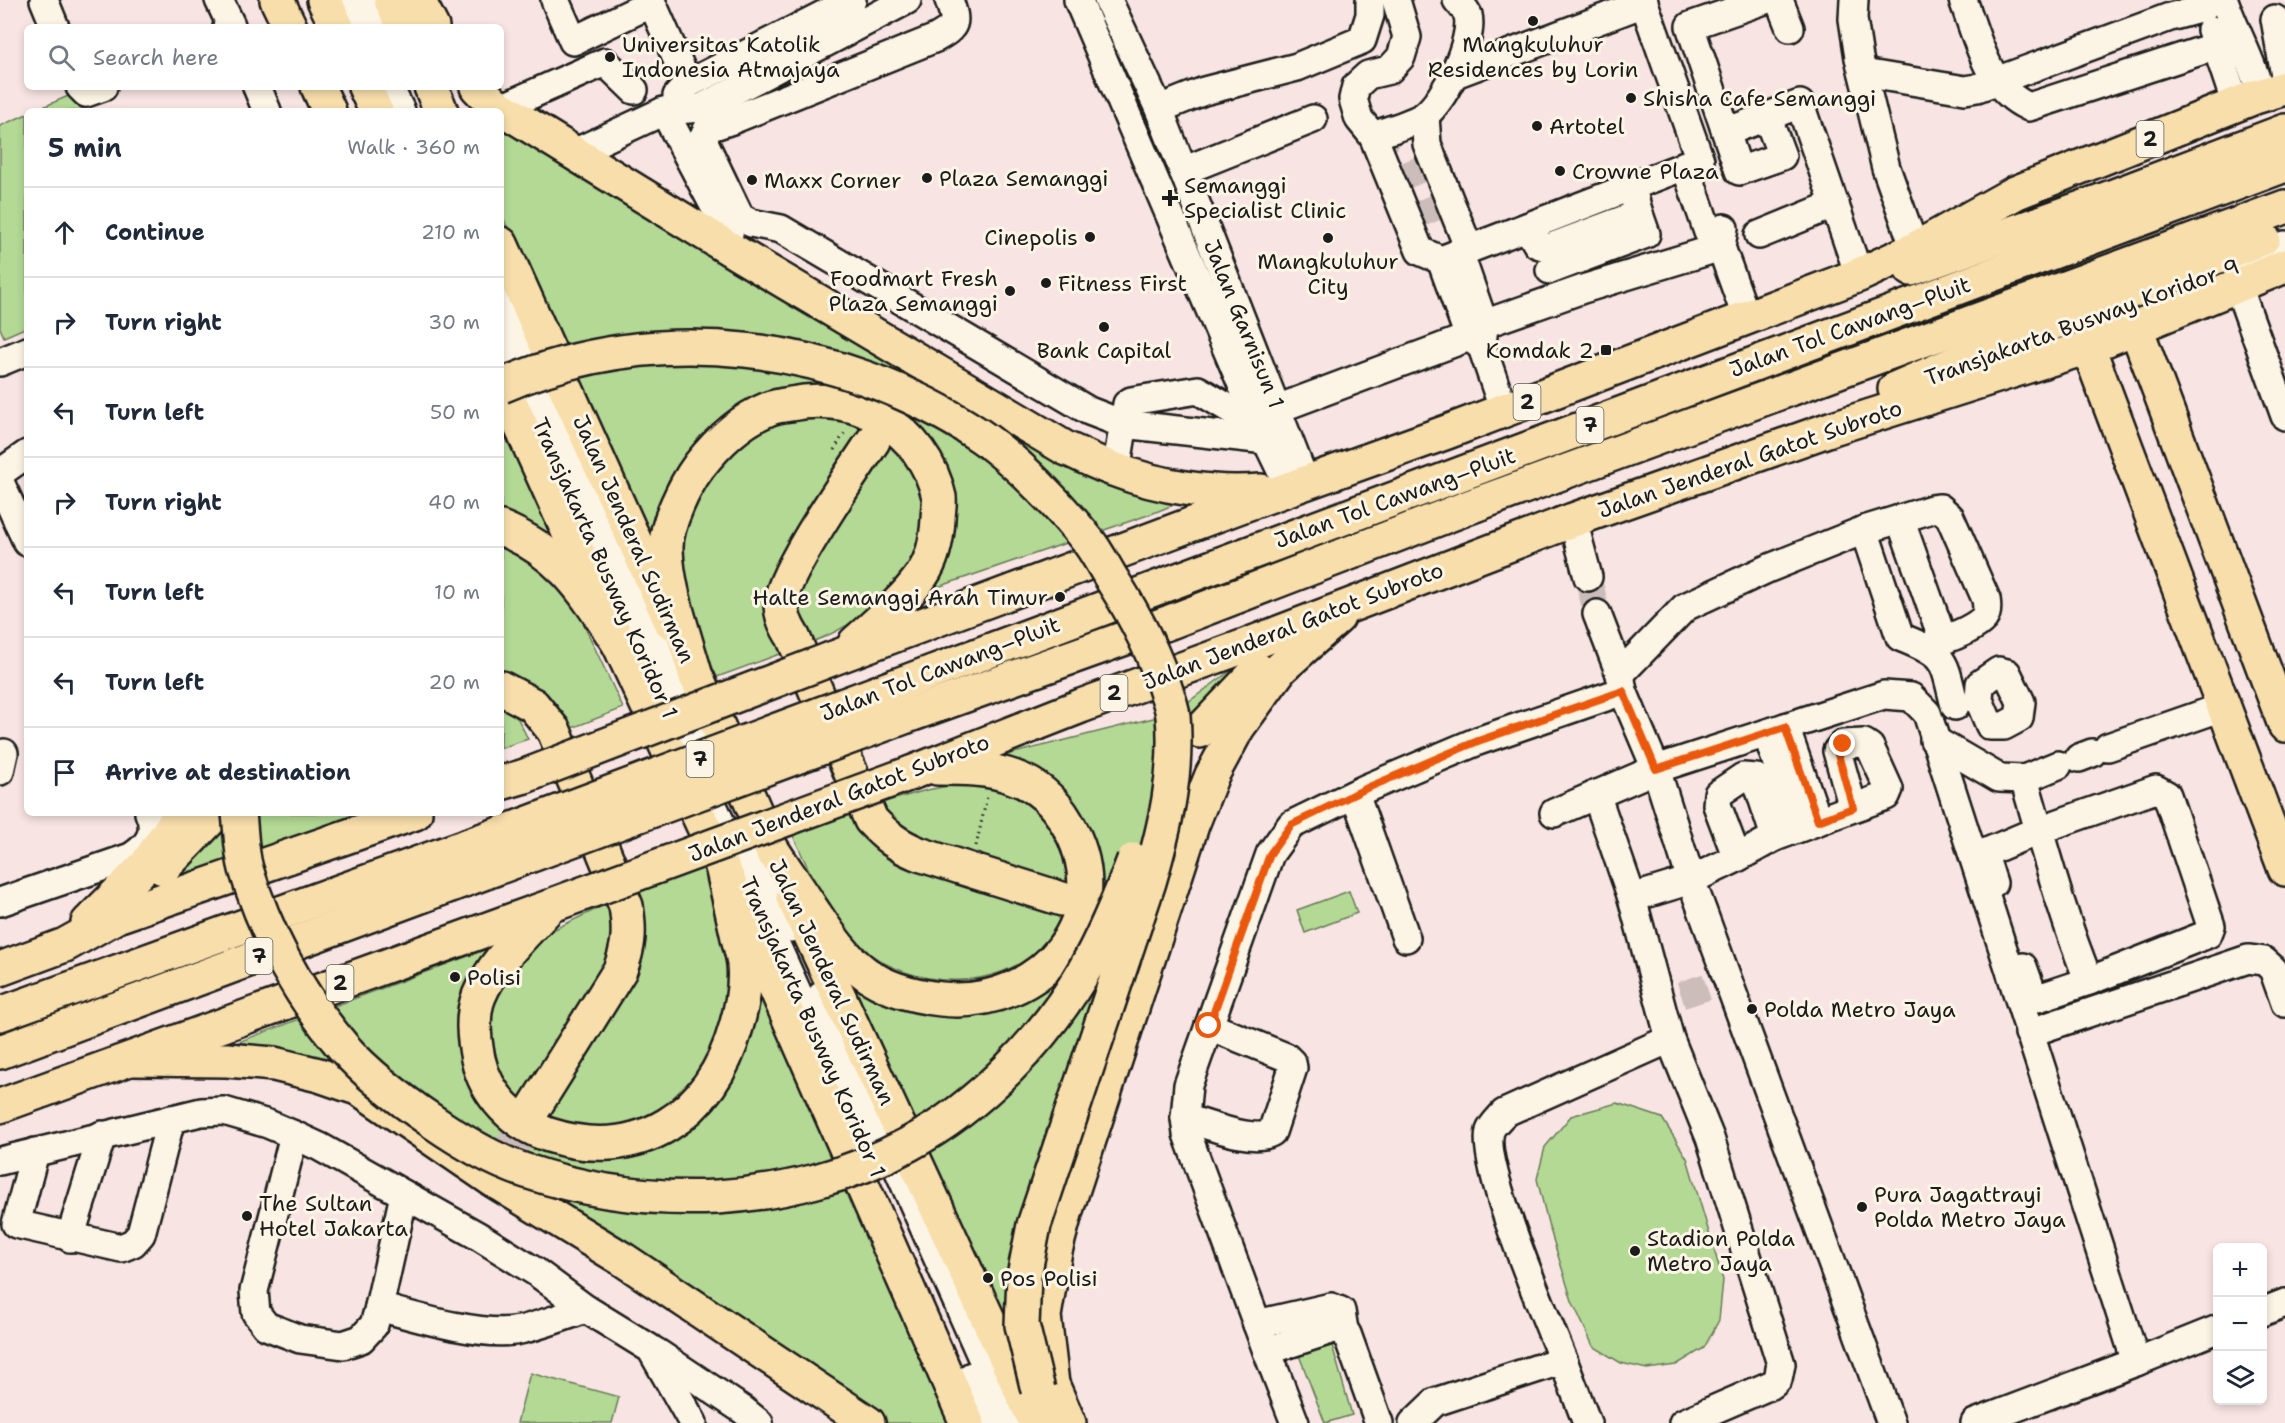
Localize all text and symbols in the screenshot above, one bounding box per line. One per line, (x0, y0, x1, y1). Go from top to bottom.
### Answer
marker: Mangkuluhur Residences by Lorin (1526, 14, 1540, 28)
search box (24, 24, 504, 90)
place label: Universitas Katolik Indonesia Atmajaya (622, 30, 840, 84)
place label: Mangkuluhur Residences by Lorin (1428, 30, 1638, 84)
icon: search (45, 41, 78, 74)
text: Search here (93, 43, 219, 72)
marker: Universitas Katolik Indonesia Atmajaya (603, 50, 617, 64)
place label: Shisha Cafe Semanggi (1643, 84, 1876, 113)
marker: Shisha Cafe Semanggi (1624, 91, 1638, 105)
place label: Artotel (1549, 112, 1625, 141)
marker: Artotel (1530, 119, 1544, 133)
road number: 2 (2136, 121, 2164, 157)
text: 5 min (48, 130, 122, 165)
text: Walk · 360 m (347, 134, 480, 160)
place label: Crowne Plaza (1572, 157, 1719, 186)
place label: Plaza Semanggi (939, 164, 1109, 193)
marker: Crowne Plaza (1553, 164, 1567, 178)
place label: Maxx Corner (764, 166, 901, 195)
marker: Plaza Semanggi (920, 171, 934, 185)
place label: Semanggi Specialist Clinic (1184, 171, 1346, 225)
marker: Maxx Corner (745, 173, 759, 187)
marker: Semanggi Specialist Clinic (1161, 189, 1179, 207)
icon: ahead (48, 216, 81, 249)
text: Continue (105, 218, 205, 247)
text: 210 m (421, 219, 480, 245)
place label: Cinepolis (984, 223, 1078, 252)
marker: Cinepolis (1083, 230, 1097, 244)
marker: Mangkuluhur City (1321, 231, 1335, 245)
street label: Jalan Garnisun 1 (1197, 235, 1291, 413)
place label: Mangkuluhur City (1257, 247, 1399, 301)
street label: Transjakarta Busway Koridor 9 (1921, 251, 2243, 393)
place label: Foodmart Fresh Plaza Semanggi (828, 264, 998, 318)
place label: Fitness First (1058, 269, 1187, 298)
street label: Jalan Tol Cawang–Pluit (1726, 270, 1974, 384)
marker: Fitness First (1039, 276, 1053, 290)
marker: Foodmart Fresh Plaza Semanggi (1003, 284, 1017, 298)
icon: right (48, 306, 81, 339)
text: Turn right (105, 308, 222, 337)
text: 30 m (428, 309, 480, 335)
marker: Bank Capital (1097, 320, 1111, 334)
place label: Bank Capital (1037, 336, 1172, 365)
place label: Komdak 2 (1485, 336, 1594, 365)
marker: Komdak 2 (1599, 343, 1613, 357)
road number: 2 (1514, 384, 1540, 420)
street label: Jalan Jenderal Gatot Subroto (1594, 393, 1906, 525)
icon: left (48, 396, 81, 429)
text: Turn left (105, 398, 204, 427)
text: 50 m (430, 399, 480, 425)
road number: 7 (1576, 407, 1604, 443)
street label: Jalan Jenderal Sudirman (566, 410, 702, 668)
street label: Transjakarta Busway Koridor 1 (525, 413, 685, 723)
street label: Jalan Tol Cawang–Pluit (1271, 441, 1519, 555)
icon: right (48, 486, 81, 519)
text: Turn right (105, 488, 222, 517)
text: 40 m (428, 489, 480, 515)
street label: Jalan Jenderal Gatot Subroto (1138, 555, 1448, 697)
icon: left (48, 576, 81, 609)
text: Turn left (105, 578, 204, 607)
text: 10 m (434, 579, 480, 605)
place label: Halte Semanggi Arah Timur (752, 583, 1048, 612)
marker: Halte Semanggi Arah Timur (1053, 590, 1067, 604)
street label: Jalan Tol Cawang–Pluit (816, 610, 1064, 728)
icon: left (48, 666, 81, 699)
text: Turn left (105, 668, 204, 697)
text: 20 m (429, 669, 480, 695)
road number: 2 (1100, 675, 1128, 711)
street label: Jalan Jenderal Gatot Subroto (684, 727, 994, 869)
route end (1829, 730, 1855, 756)
road number: 7 (686, 741, 714, 777)
icon: arrive (48, 756, 81, 789)
text: Arrive at destination (105, 758, 351, 787)
street label: Jalan Jenderal Sudirman (762, 854, 902, 1110)
street label: Transjakarta Busway Koridor 1 (733, 872, 893, 1182)
road number: 7 (246, 938, 272, 974)
place label: Polisi (467, 963, 521, 992)
road number: 2 (326, 965, 354, 1001)
marker: Polisi (448, 970, 462, 984)
place label: Polda Metro Jaya (1764, 995, 1956, 1024)
marker: Polda Metro Jaya (1745, 1002, 1759, 1016)
route start (1195, 1012, 1221, 1038)
place label: Pura Jagattrayi Polda Metro Jaya (1874, 1180, 2066, 1234)
place label: The Sultan Hotel Jakarta (259, 1189, 408, 1243)
marker: Pura Jagattrayi Polda Metro Jaya (1855, 1200, 1869, 1214)
marker: The Sultan Hotel Jakarta (240, 1209, 254, 1223)
place label: Stadion Polda Metro Jaya (1647, 1224, 1795, 1278)
map controls (2213, 1243, 2267, 1405)
button: + (2213, 1243, 2267, 1297)
marker: Stadion Polda Metro Jaya (1628, 1244, 1642, 1258)
place label: Pos Polisi (1000, 1264, 1098, 1293)
marker: Pos Polisi (981, 1271, 995, 1285)
button: − (2213, 1297, 2267, 1351)
button: layers (2213, 1351, 2267, 1405)

